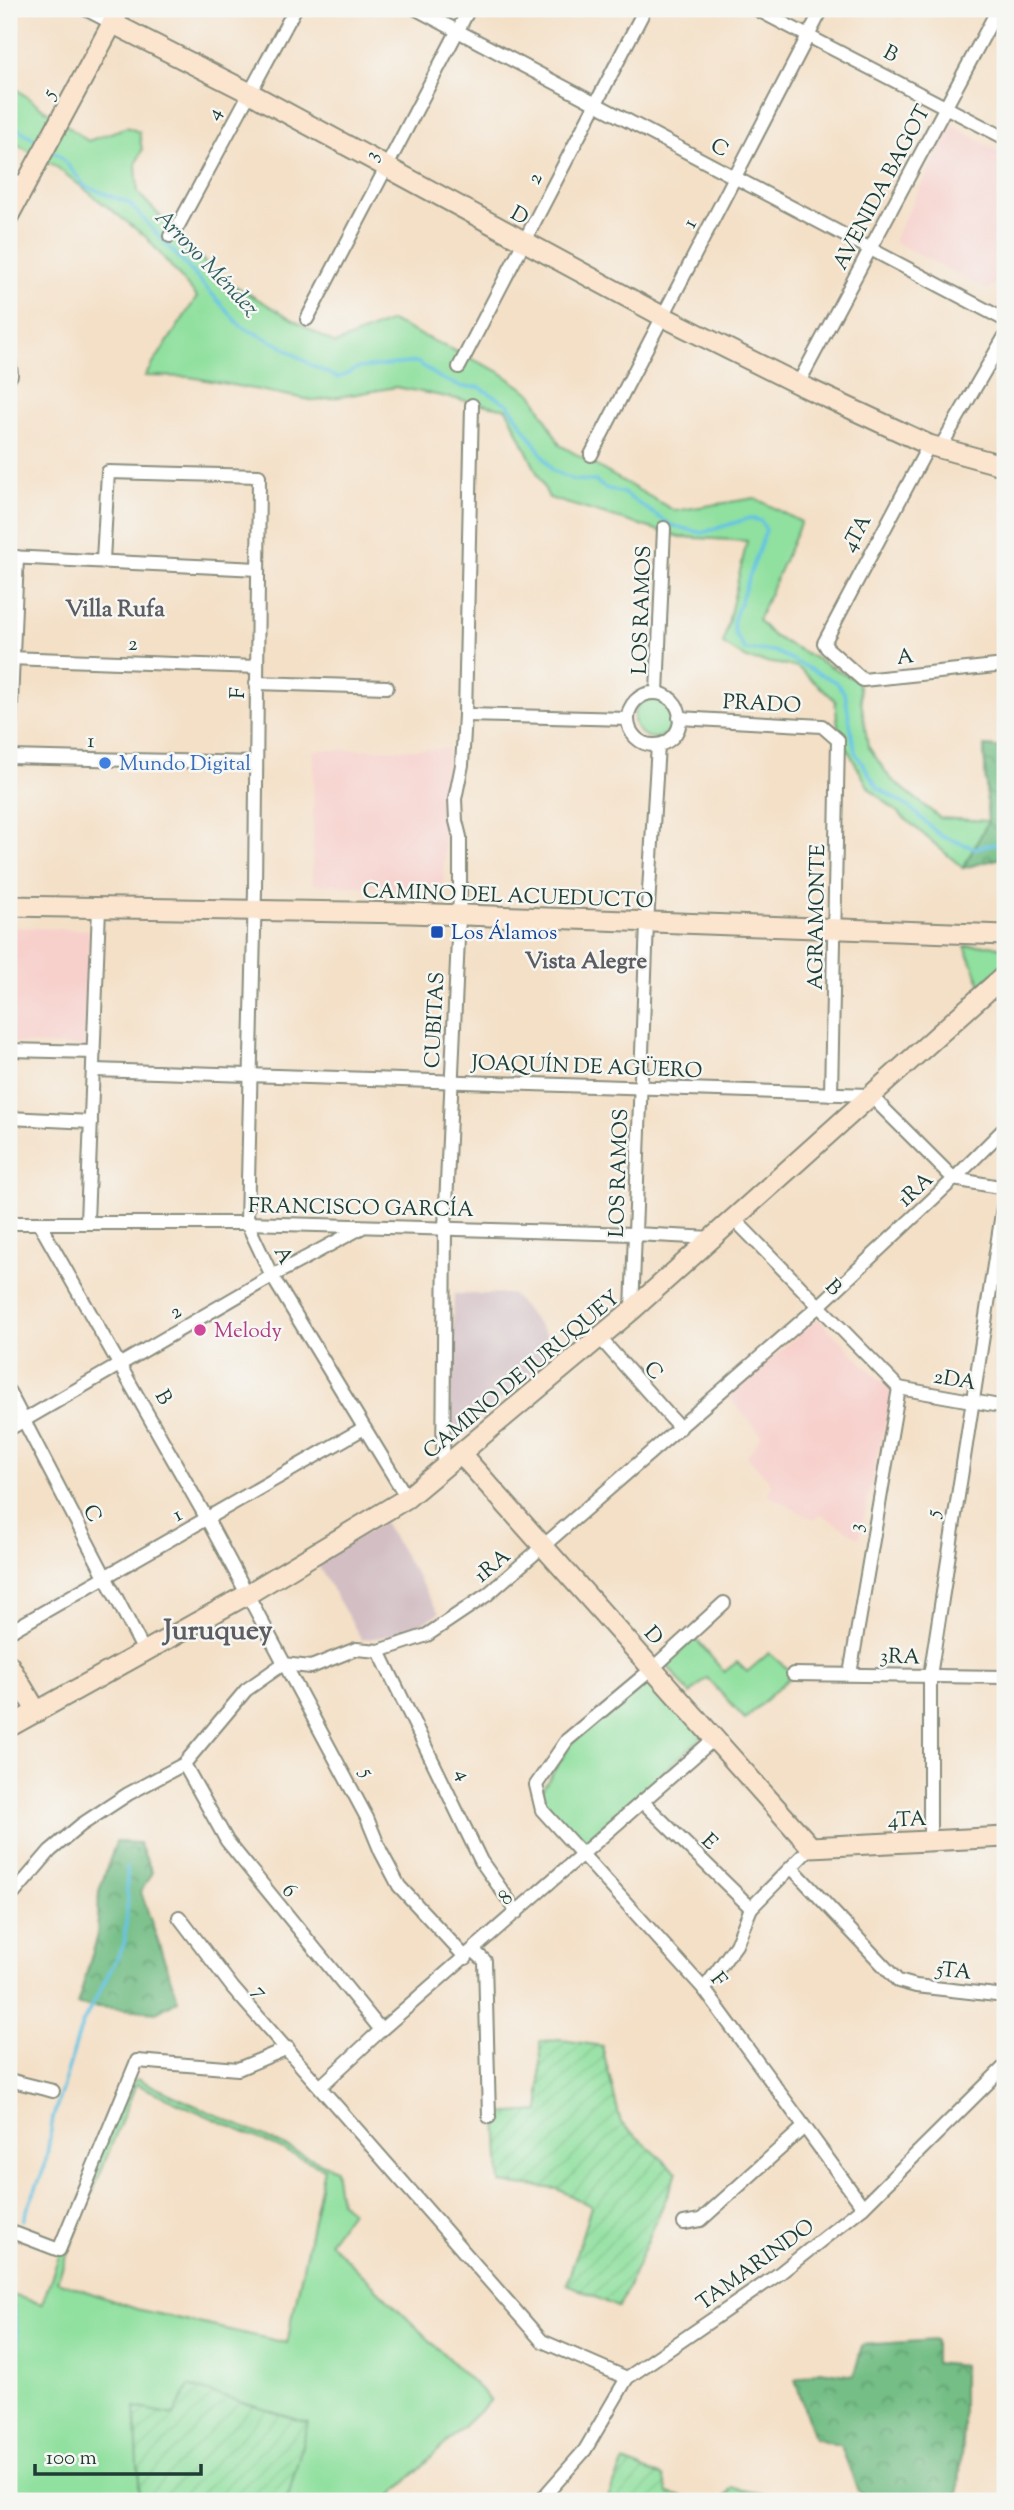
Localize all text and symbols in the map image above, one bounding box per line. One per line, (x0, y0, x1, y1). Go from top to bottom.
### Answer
street label: B (877, 38, 903, 71)
street label: 5 (34, 84, 65, 105)
street label: AVENIDA BAGOT (827, 100, 939, 276)
street label: 4 (199, 102, 230, 126)
street label: C (705, 132, 734, 166)
street label: 3 (358, 145, 388, 167)
street label: 2 (520, 168, 551, 190)
street label: D (504, 200, 534, 234)
water label: Arroyo Méndez (146, 202, 266, 325)
street label: 1 (676, 214, 706, 234)
street label: 4TA (835, 510, 880, 558)
street label: LOS RAMOS (626, 545, 660, 675)
district label: Villa Rufa (65, 594, 165, 627)
street label: 2 (127, 630, 139, 660)
street label: A (895, 642, 916, 674)
street label: F (224, 687, 254, 699)
street label: PRADO (722, 688, 802, 722)
street label: 1 (87, 727, 95, 757)
place label: Mundo Digital (119, 750, 251, 780)
marker: Mundo Digital (97, 755, 113, 771)
street label: AGRAMONTE (802, 843, 834, 990)
street label: CAMINO DEL ACUEDUCTO (362, 877, 654, 917)
place label: Los Álamos (451, 919, 557, 949)
marker: Los Álamos (429, 924, 445, 940)
district label: Vista Alegre (525, 946, 647, 979)
street label: CUBITAS (418, 971, 453, 1069)
street label: JOAQUÍN DE AGÜERO (470, 1049, 703, 1087)
street label: LOS RAMOS (603, 1108, 637, 1238)
street label: 1RA (892, 1166, 941, 1215)
street label: FRANCISCO GARCÍA (248, 1192, 474, 1226)
street label: A (265, 1241, 299, 1270)
street label: B (817, 1273, 848, 1304)
street label: CAMINO DE JURUQUEY (417, 1284, 627, 1467)
street label: 2 (164, 1297, 188, 1328)
place label: Melody (214, 1317, 282, 1347)
marker: Melody (192, 1322, 208, 1338)
street label: C (636, 1355, 669, 1388)
street label: 2DA (931, 1363, 978, 1399)
street label: B (146, 1385, 179, 1411)
street label: C (74, 1500, 108, 1528)
street label: 1 (168, 1501, 188, 1531)
street label: 5 (918, 1507, 949, 1520)
street label: 3 (841, 1521, 872, 1534)
street label: 1RA (469, 1542, 518, 1591)
district label: Juruquey (162, 1612, 273, 1652)
street label: D (636, 1620, 669, 1653)
street label: 3RA (879, 1642, 921, 1674)
street label: 5 (351, 1762, 381, 1783)
street label: 4 (446, 1764, 478, 1786)
street label: 4TA (887, 1805, 927, 1837)
street label: E (694, 1827, 724, 1858)
street label: 6 (274, 1878, 303, 1905)
street label: 8 (493, 1884, 520, 1913)
street label: 5TA (934, 1955, 973, 1989)
street label: F (702, 1966, 733, 1995)
street label: 7 (245, 1978, 274, 2007)
street label: TAMARINDO (691, 2212, 821, 2319)
scale bar (35, 2433, 201, 2477)
text: 100 m (46, 2444, 97, 2474)

